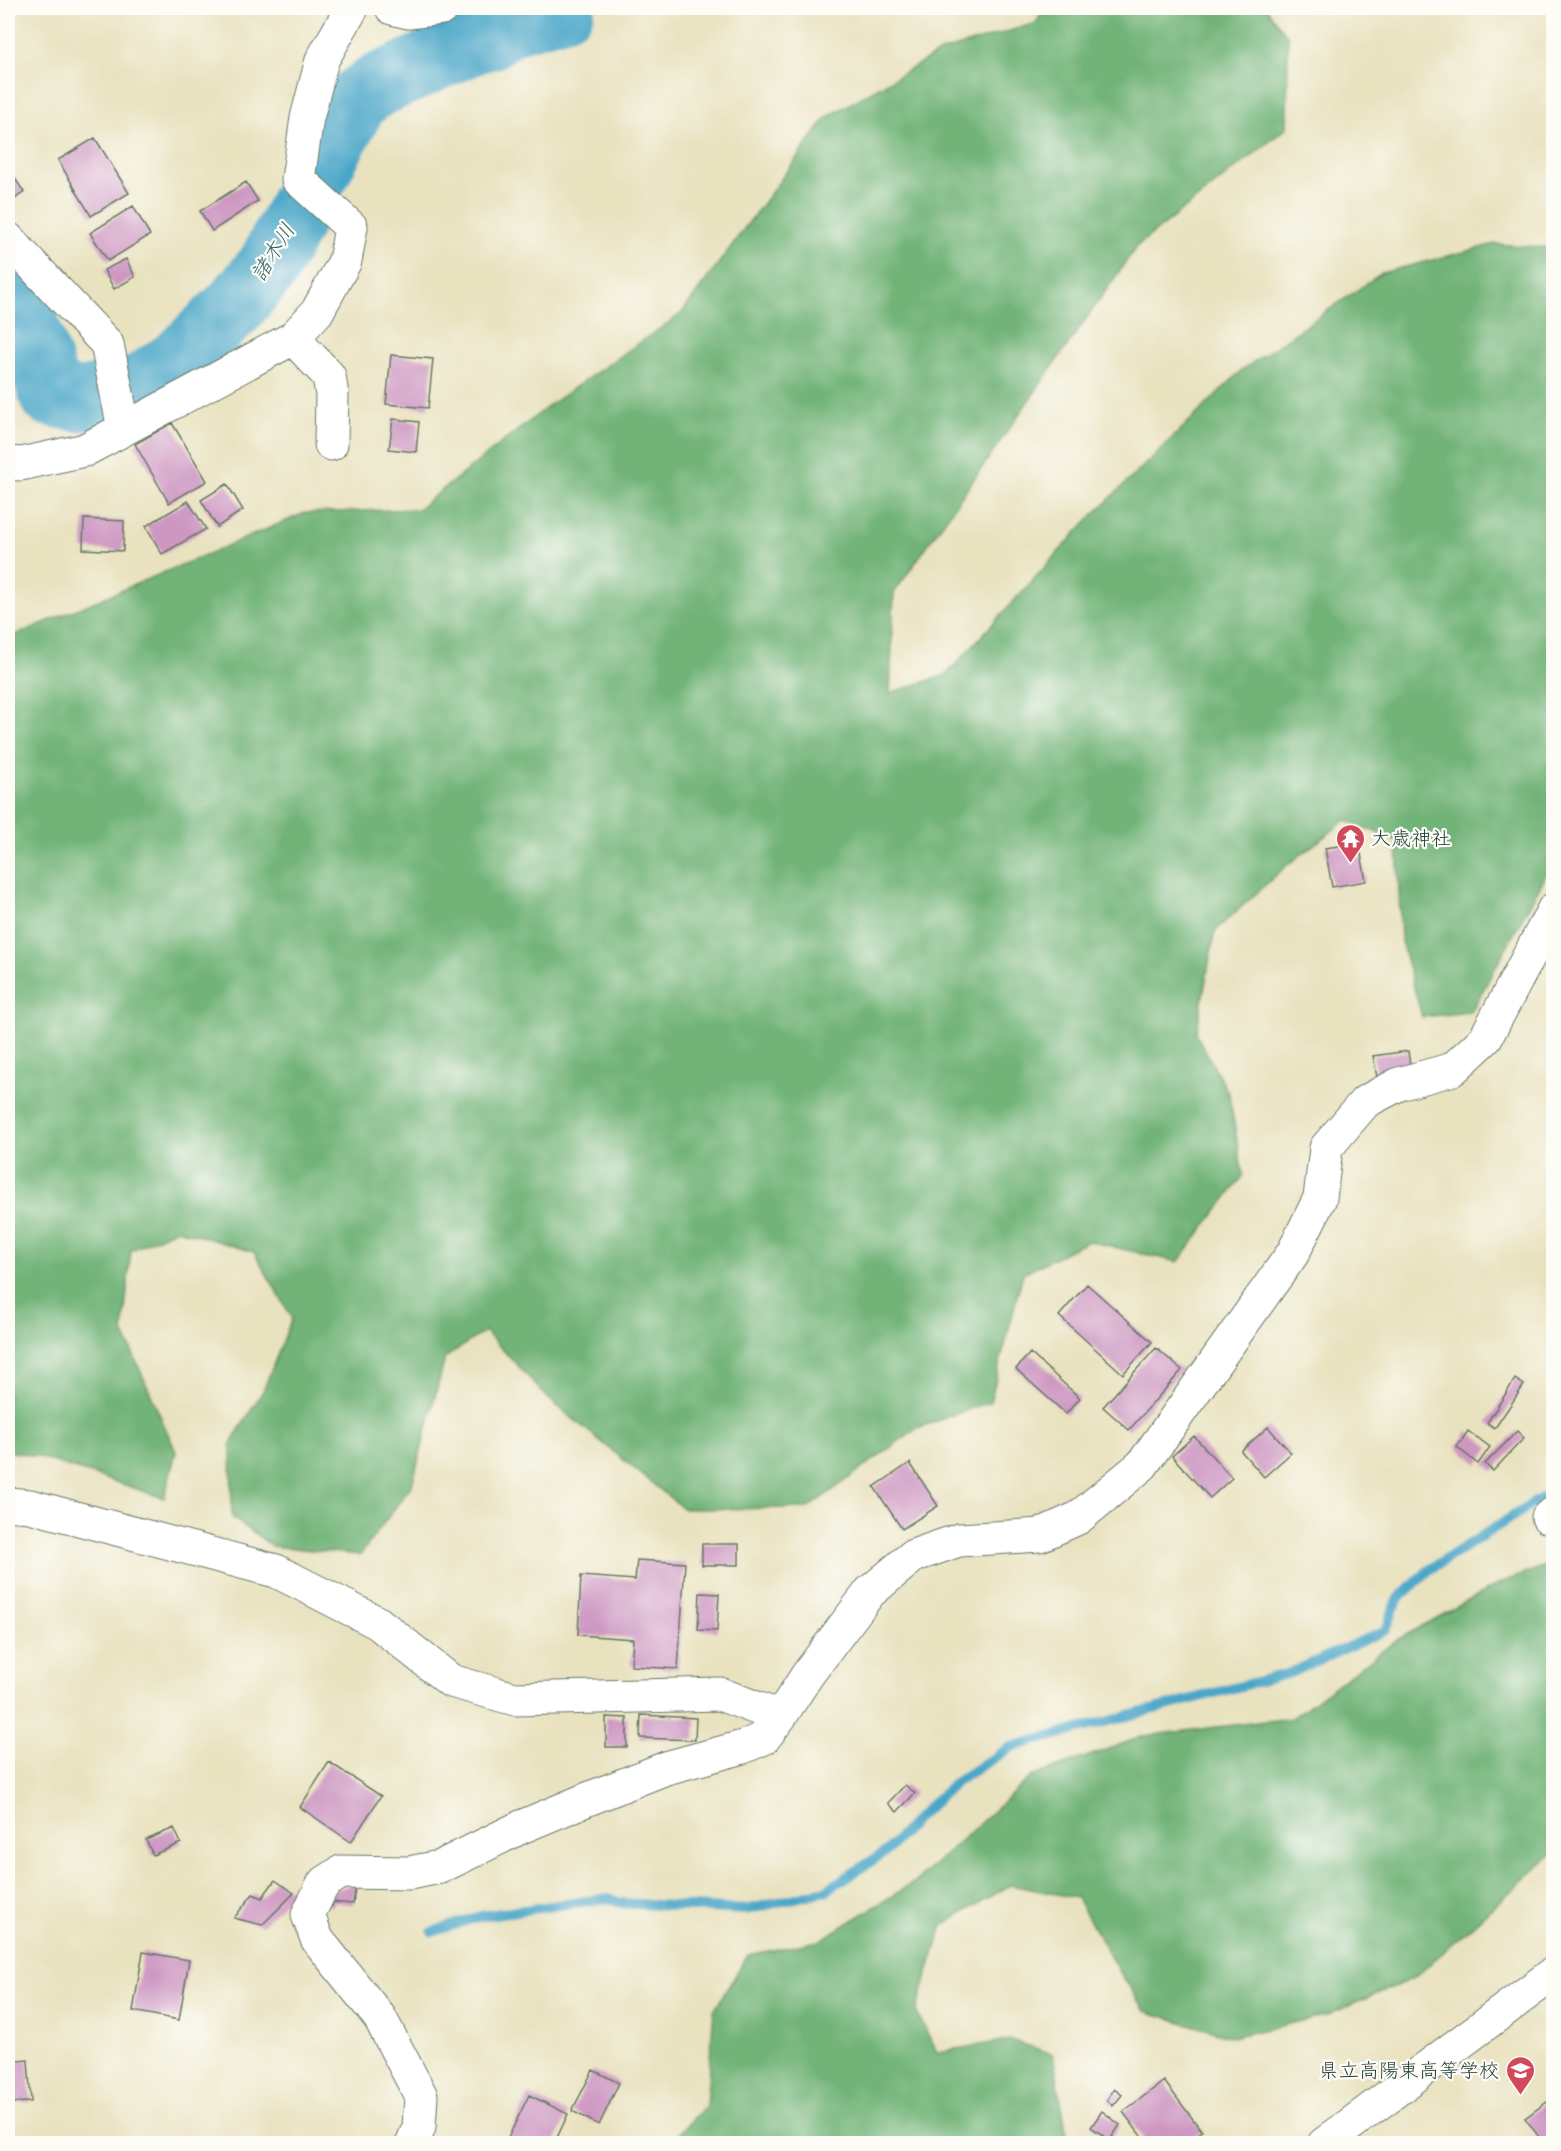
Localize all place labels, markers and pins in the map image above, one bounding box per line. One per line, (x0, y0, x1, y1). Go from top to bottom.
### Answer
temple icon: 大歳神社 (1334, 822, 1366, 864)
place label: 大歳神社 (1371, 826, 1451, 853)
school or university icon: 県立高陽東高等学校 (1504, 2054, 1536, 2096)
place label: 県立高陽東高等学校 (1319, 2058, 1499, 2085)

